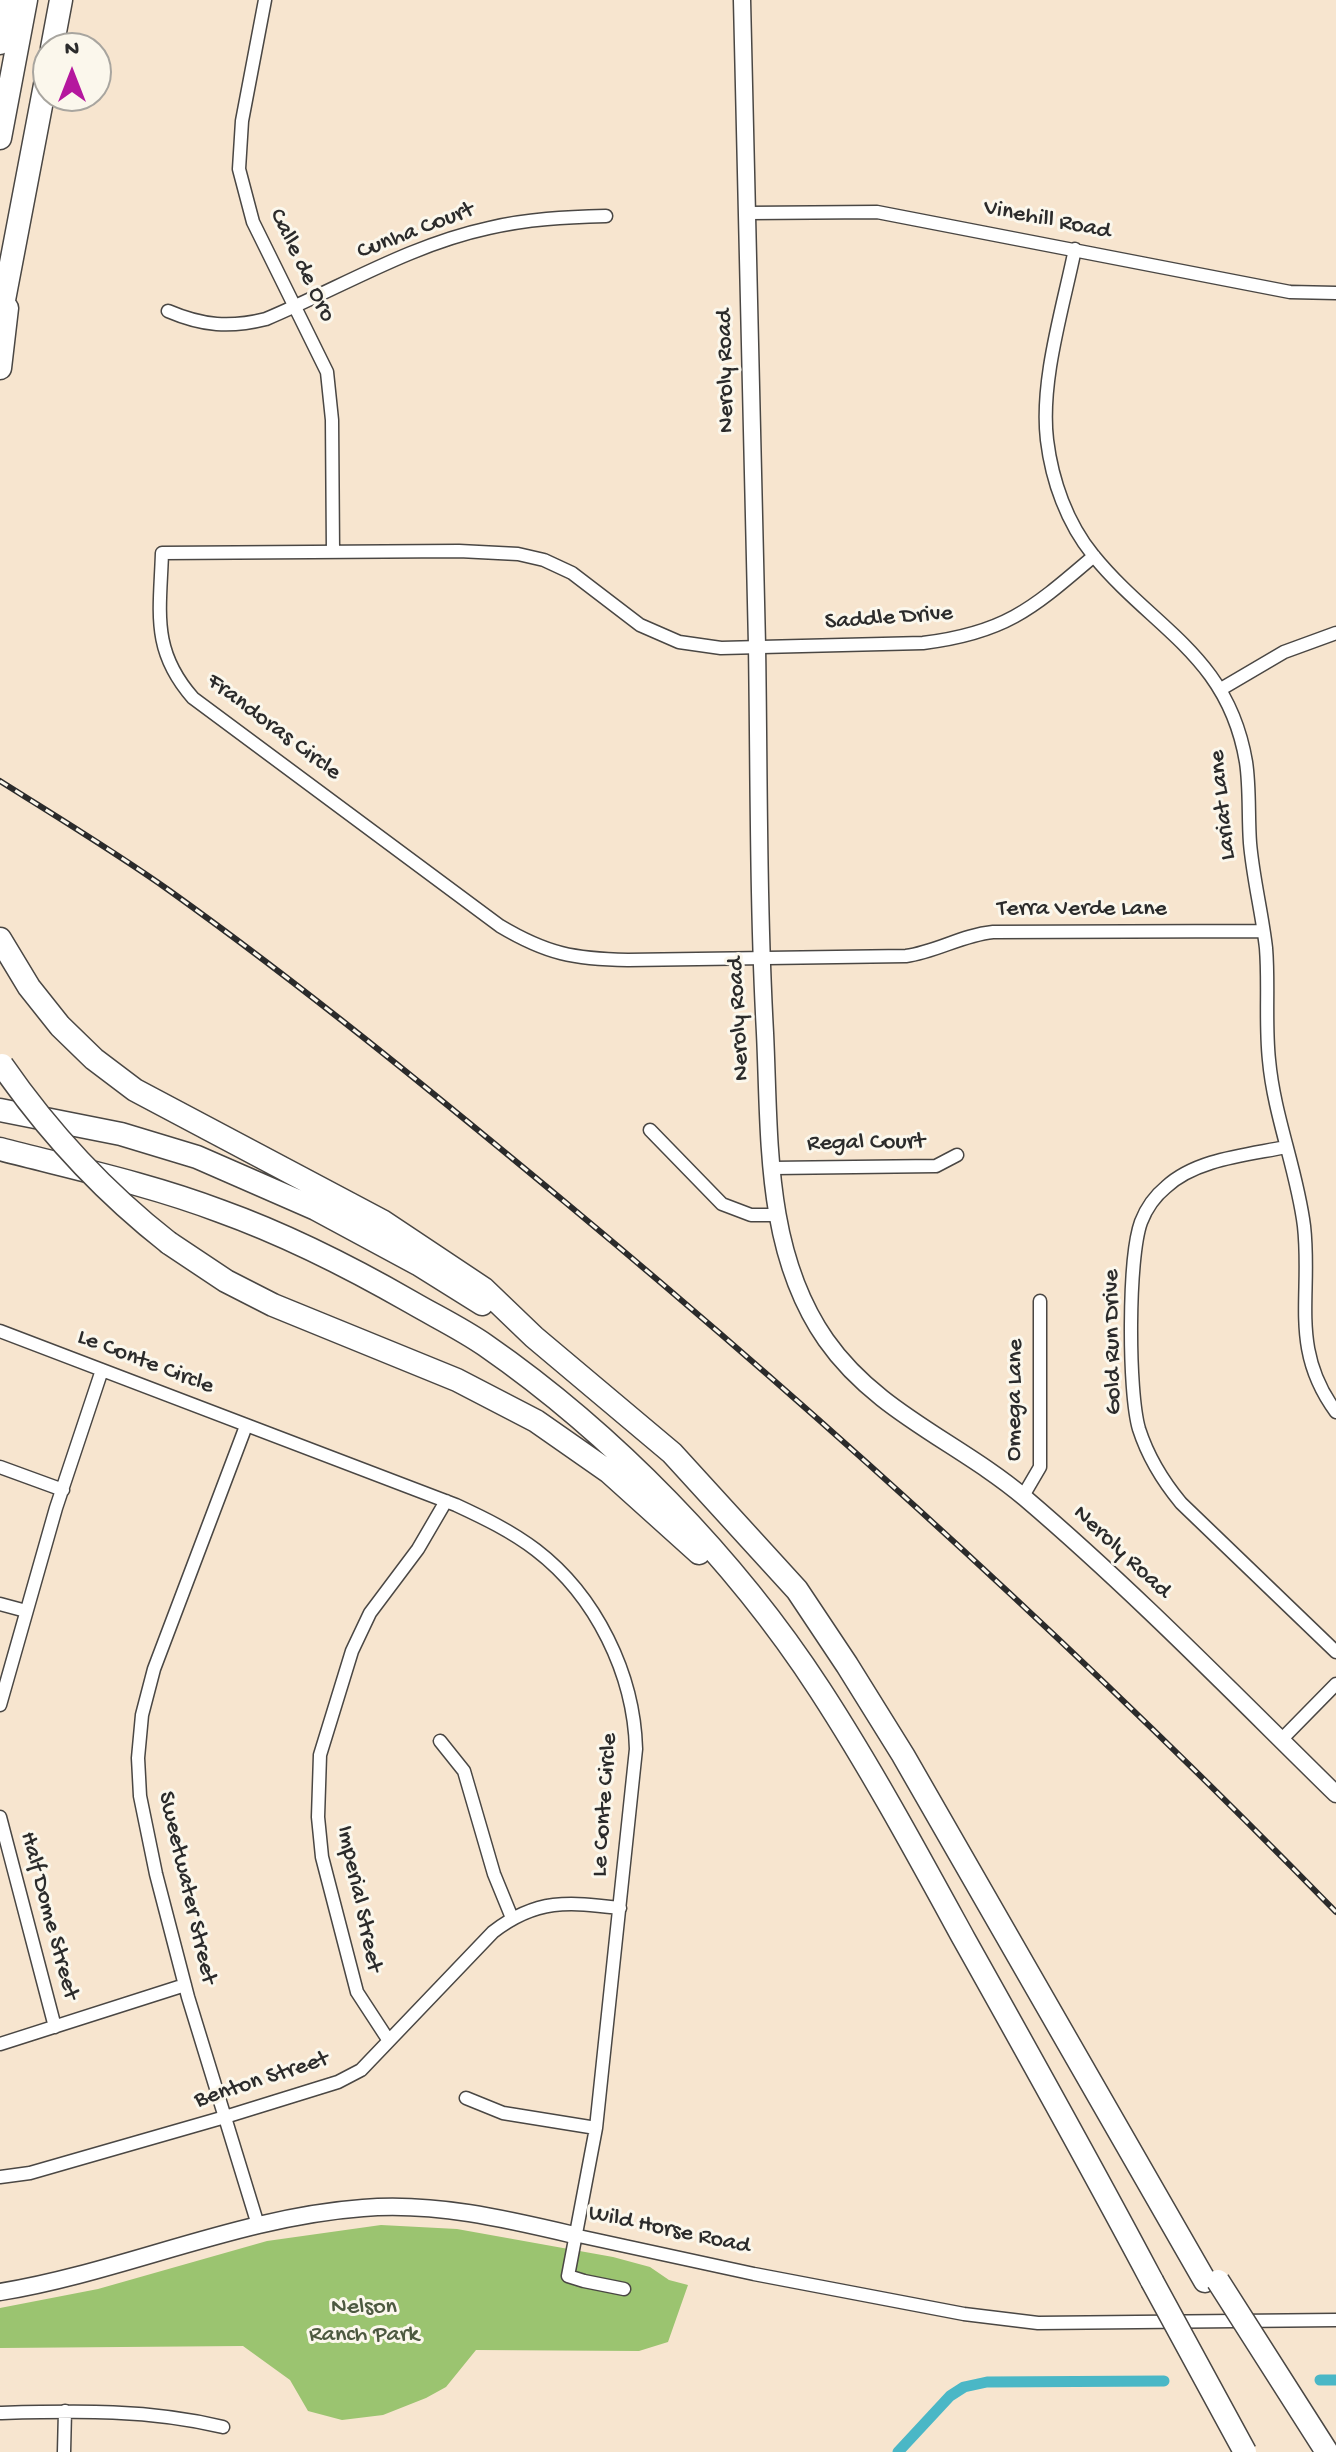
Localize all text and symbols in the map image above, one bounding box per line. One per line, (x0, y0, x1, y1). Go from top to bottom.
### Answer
north arrow (32, 32, 112, 112)
text: N (65, 37, 79, 63)
street label: Vinehill Road (981, 195, 1113, 247)
street label: Cunha Court (354, 197, 478, 267)
street label: Calle de Oro (261, 205, 341, 327)
street label: Neroly Road (712, 309, 742, 433)
street label: Saddle Drive (824, 600, 954, 638)
street label: Frandoras Circle (200, 668, 346, 788)
street label: Lariat Lane (1204, 749, 1244, 861)
street label: Terra Verde Lane (997, 896, 1167, 924)
street label: Neroly Road (722, 956, 758, 1082)
street label: Regal Court (807, 1129, 925, 1159)
street label: Gold Run Drive (1098, 1269, 1130, 1415)
street label: Le Conte Circle (73, 1324, 217, 1402)
street label: Omega Lane (1001, 1339, 1031, 1461)
street label: Neroly Road (1066, 1500, 1176, 1606)
street label: Le Conte Circle (587, 1732, 625, 1878)
street label: Sweetwater Street (150, 1789, 222, 1987)
street label: Imperial Street (328, 1823, 388, 1975)
street label: Half Dome Street (12, 1829, 84, 2003)
street label: Benton Street (191, 2046, 333, 2116)
street label: Wild Horse Road (585, 2200, 753, 2262)
park label: Nelson Ranch Park (309, 2294, 419, 2350)

